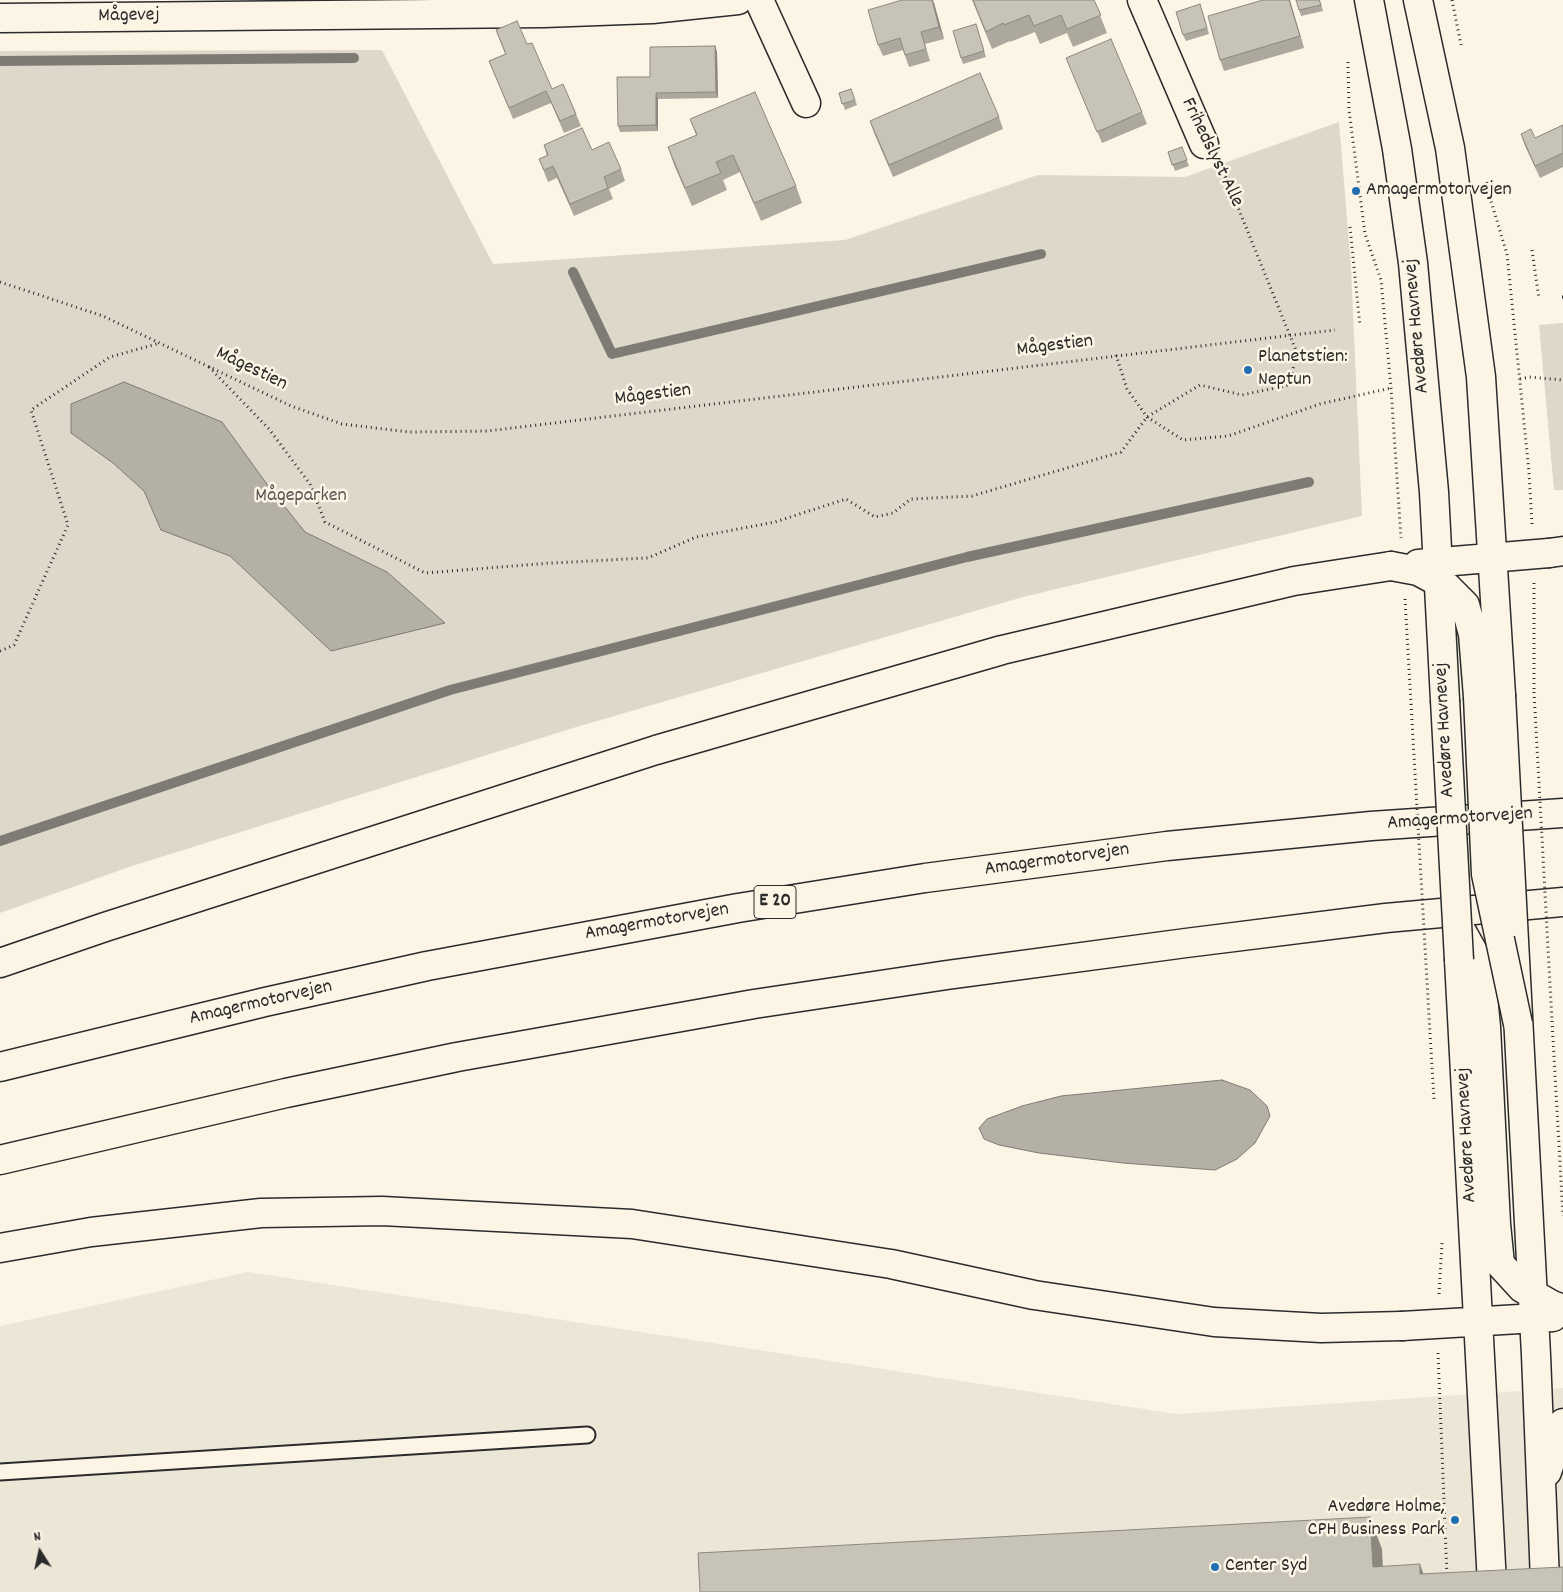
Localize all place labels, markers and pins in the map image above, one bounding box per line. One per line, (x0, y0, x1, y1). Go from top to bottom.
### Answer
place label: Amagermotorvejen (1366, 179, 1512, 203)
marker: Amagermotorvejen (1350, 185, 1362, 197)
place label: Planetstien: Neptun (1258, 346, 1347, 393)
marker: Planetstien: Neptun (1242, 364, 1254, 376)
place label: Avedøre Holme, CPH Business Park (1308, 1496, 1445, 1543)
marker: Avedøre Holme, CPH Business Park (1449, 1514, 1461, 1526)
place label: Center Syd (1225, 1555, 1307, 1579)
marker: Center Syd (1209, 1561, 1221, 1573)

